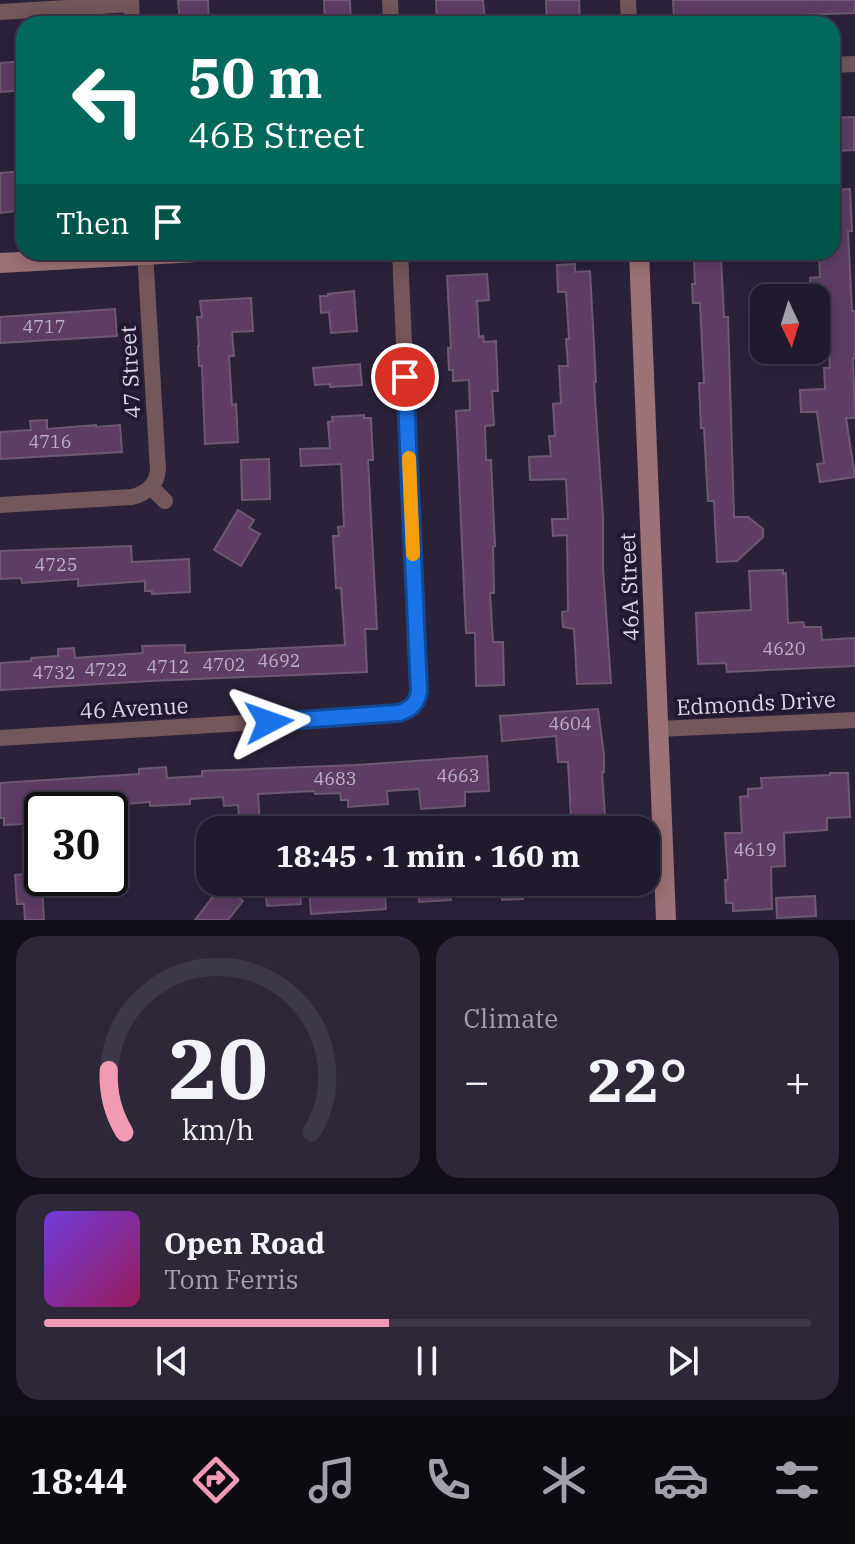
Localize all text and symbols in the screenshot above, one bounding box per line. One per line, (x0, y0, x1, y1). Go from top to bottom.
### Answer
text: 50 m (188, 41, 323, 113)
icon: left (56, 48, 160, 152)
text: 46B Street (188, 111, 365, 158)
icon: arrive (146, 200, 190, 244)
text: Then (56, 203, 130, 242)
north arrow (750, 284, 830, 364)
map controls (750, 284, 830, 364)
house number: 4717 (22, 315, 66, 338)
street label: 47 Street (113, 324, 146, 419)
pin (371, 343, 439, 411)
icon: arrive (383, 355, 427, 399)
house number: 4716 (28, 430, 72, 453)
street label: 46A Street (612, 532, 645, 642)
house number: 4725 (34, 553, 78, 576)
house number: 4620 (762, 637, 806, 660)
house number: 4692 (257, 649, 301, 672)
house number: 4702 (202, 653, 246, 676)
house number: 4712 (146, 655, 190, 678)
house number: 4722 (84, 658, 128, 681)
house number: 4732 (32, 661, 76, 684)
position arrow (227, 680, 311, 764)
street label: Edmonds Drive (676, 684, 836, 721)
street label: 46 Avenue (79, 690, 189, 725)
house number: 4604 (548, 712, 592, 735)
house number: 4663 (436, 764, 480, 787)
house number: 4683 (313, 767, 357, 790)
speed limit sign: 30 (24, 792, 128, 896)
text: 18:45 · 1 min · 160 m (276, 836, 580, 875)
house number: 4619 (733, 838, 777, 861)
text: Climate (464, 1001, 558, 1035)
text: 20 (168, 1014, 268, 1122)
text: 22° (587, 1040, 687, 1119)
text: − (464, 1052, 490, 1109)
text: + (785, 1052, 811, 1109)
text: km/h (182, 1111, 254, 1148)
text: Open Road (164, 1223, 325, 1262)
text: Tom Ferris (164, 1262, 298, 1296)
icon: previous (150, 1339, 194, 1383)
icon: pause (405, 1339, 449, 1383)
icon: next (661, 1339, 705, 1383)
icon: directions (188, 1452, 244, 1508)
icon: music (304, 1452, 360, 1508)
icon: phone (420, 1452, 476, 1508)
icon: climate (536, 1452, 592, 1508)
icon: car (653, 1452, 709, 1508)
icon: filters (769, 1452, 825, 1508)
text: 18:44 (30, 1457, 127, 1504)

